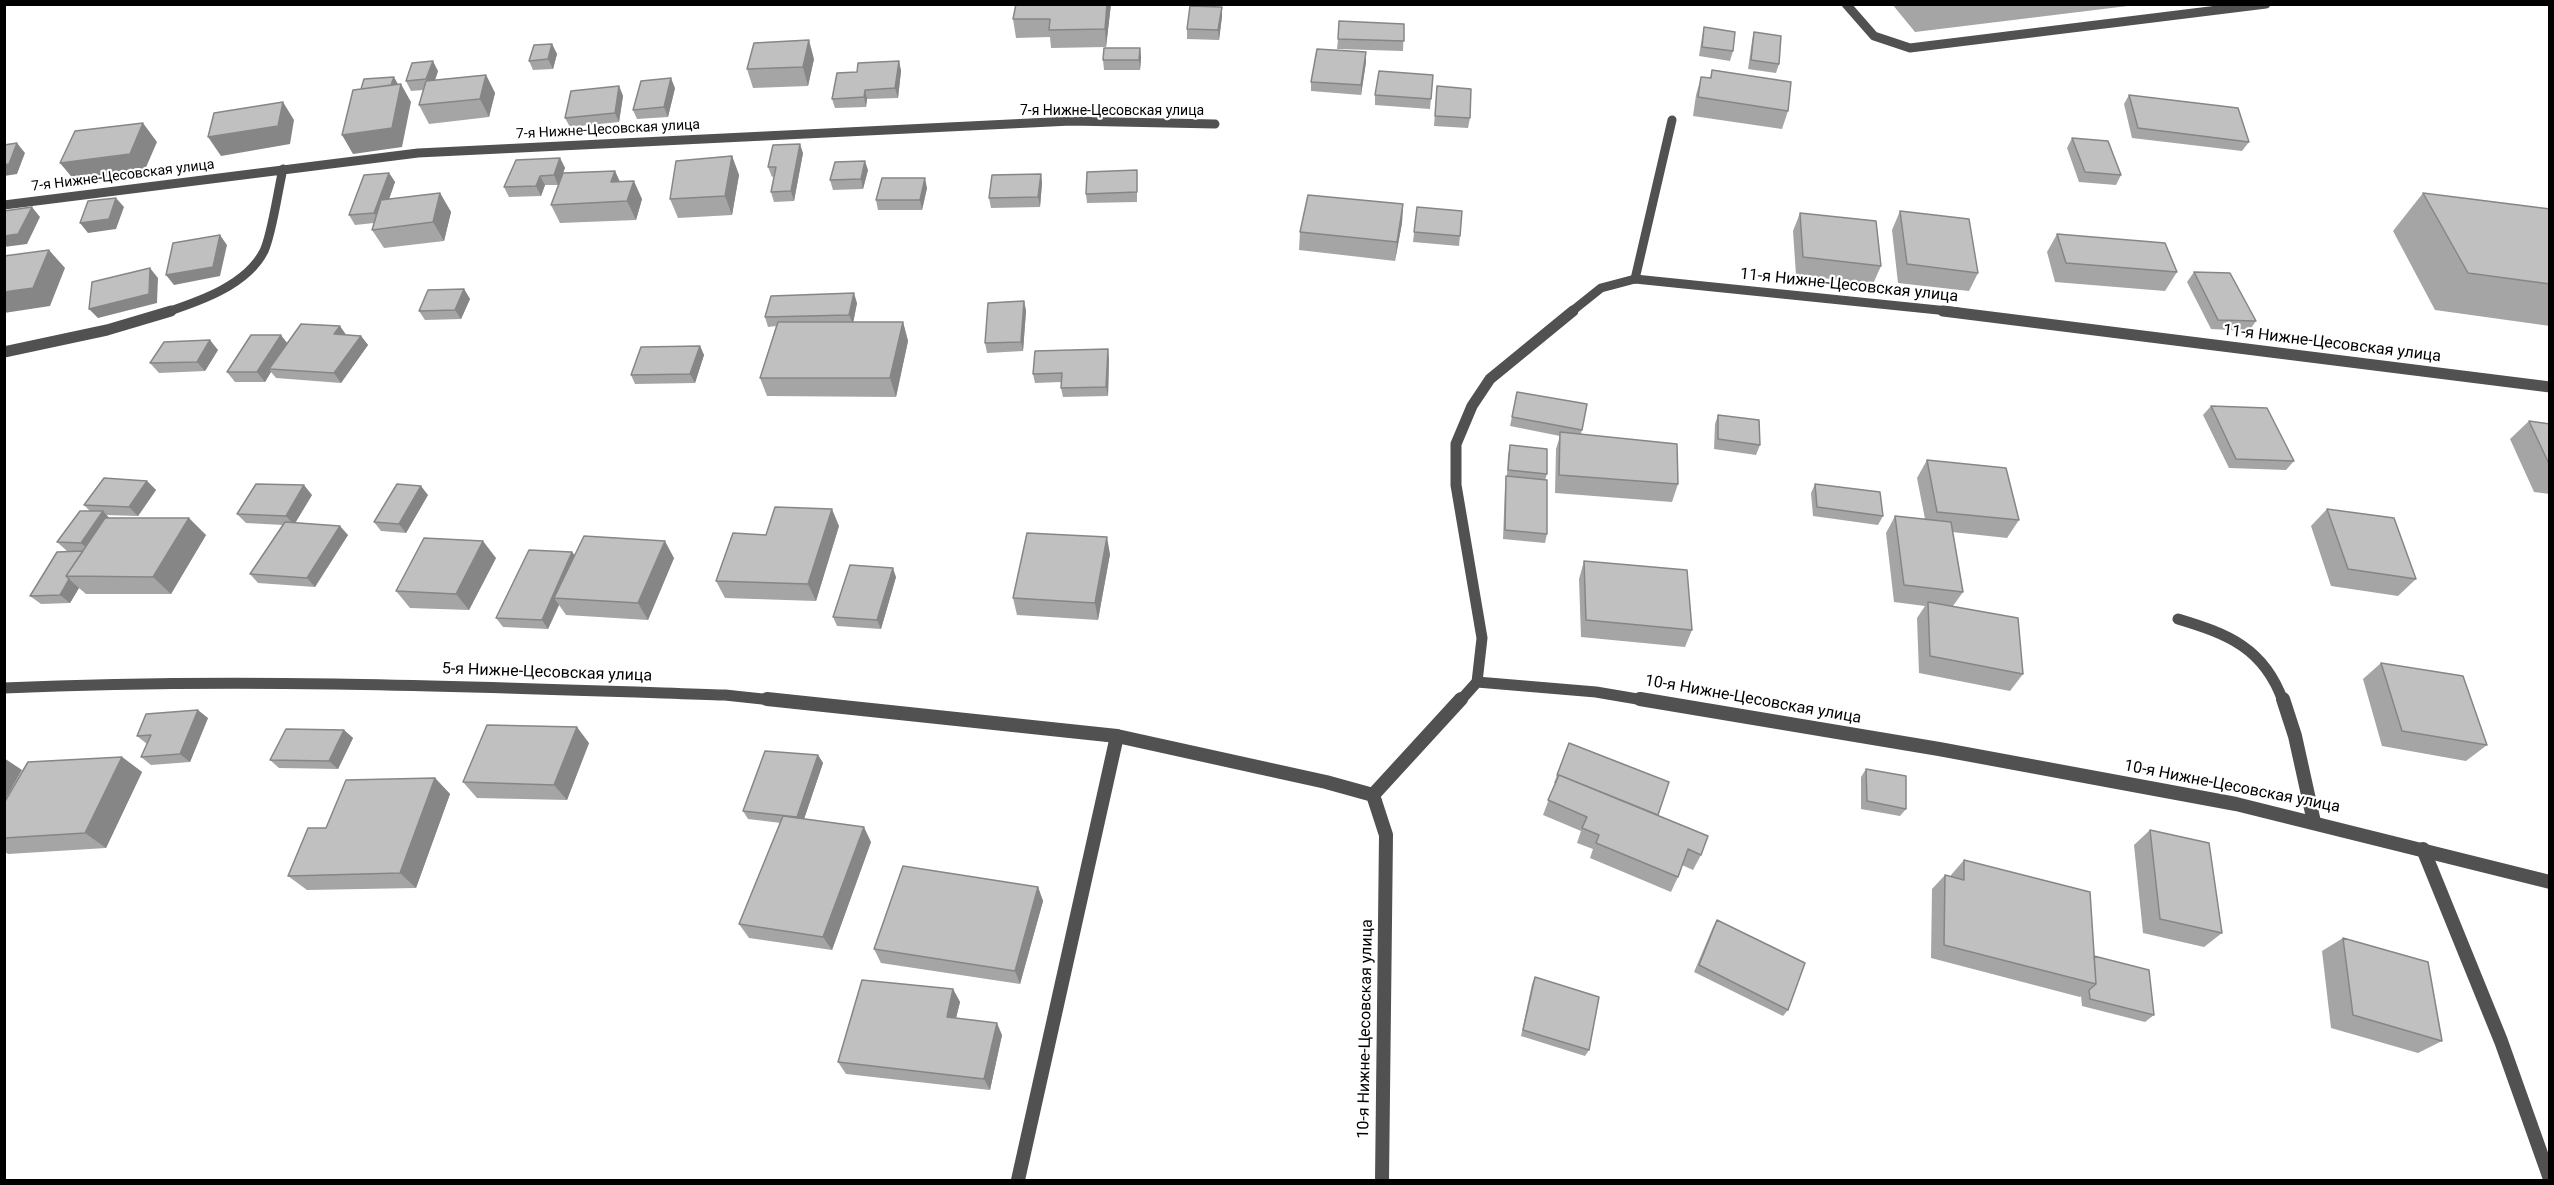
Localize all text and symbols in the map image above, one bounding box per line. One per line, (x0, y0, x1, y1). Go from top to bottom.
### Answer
street label: 7-я Нижне-Цесовская улица (1020, 103, 1204, 119)
street label: 7-я Нижне-Цесовская улица (516, 117, 700, 143)
street label: 7-я Нижне-Цесовская улица (31, 156, 215, 196)
street label: 11-я Нижне-Цесовская улица (1739, 265, 1959, 307)
street label: 11-я Нижне-Цесовская улица (2222, 321, 2442, 367)
street label: 5-я Нижне-Цесовская улица (442, 660, 652, 686)
street label: 10-я Нижне-Цесовская улица (1643, 671, 1863, 729)
street label: 10-я Нижне-Цесовская улица (2122, 757, 2342, 817)
street label: 10-я Нижне-Цесовская улица (1354, 919, 1378, 1139)

